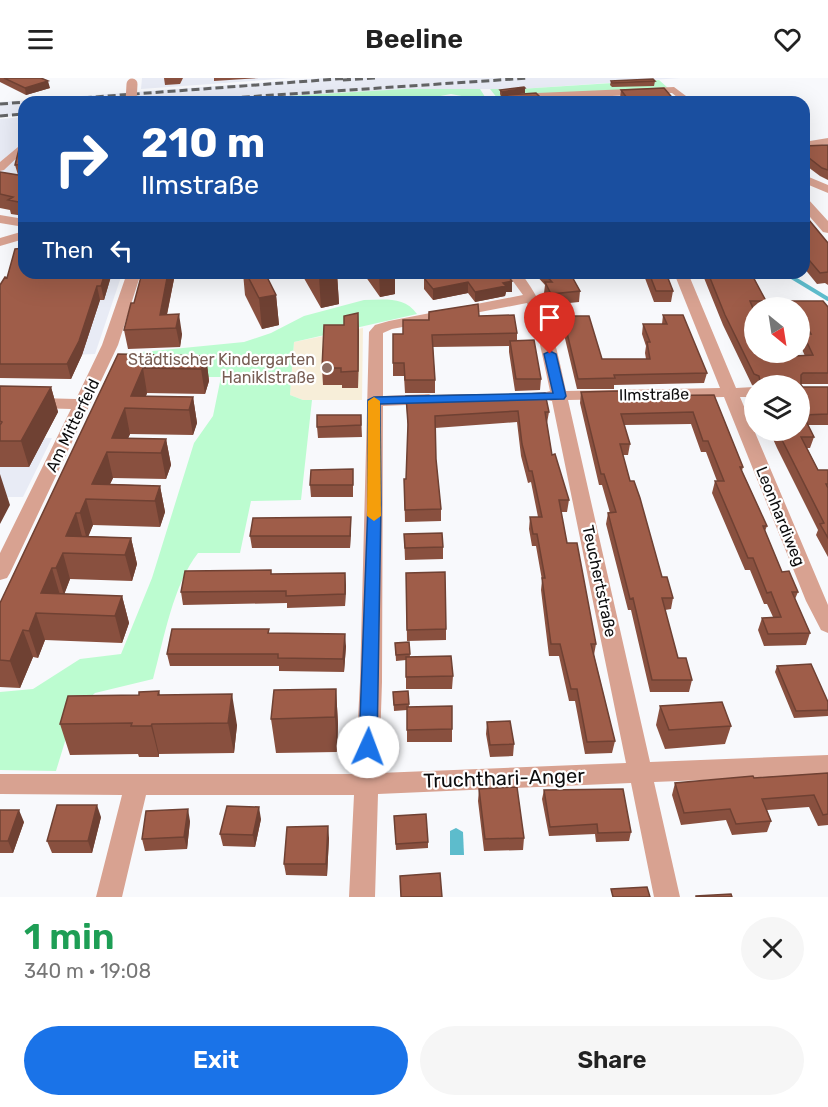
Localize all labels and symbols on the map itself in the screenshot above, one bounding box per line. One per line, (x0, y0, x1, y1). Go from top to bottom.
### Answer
pin (524, 292, 575, 354)
north arrow (744, 297, 810, 363)
place label: Städtischer Kindergarten Haniklstraße (128, 350, 315, 387)
marker: Städtischer Kindergarten Haniklstraße (320, 361, 334, 375)
street label: Am Mitterfeld (42, 375, 103, 475)
street label: Ilmstraße (619, 384, 689, 405)
street label: Leonhardiweg (752, 464, 809, 569)
street label: Teuchertstraße (578, 523, 621, 639)
position arrow (336, 715, 400, 779)
street label: Truchthari-Anger (423, 763, 586, 793)

